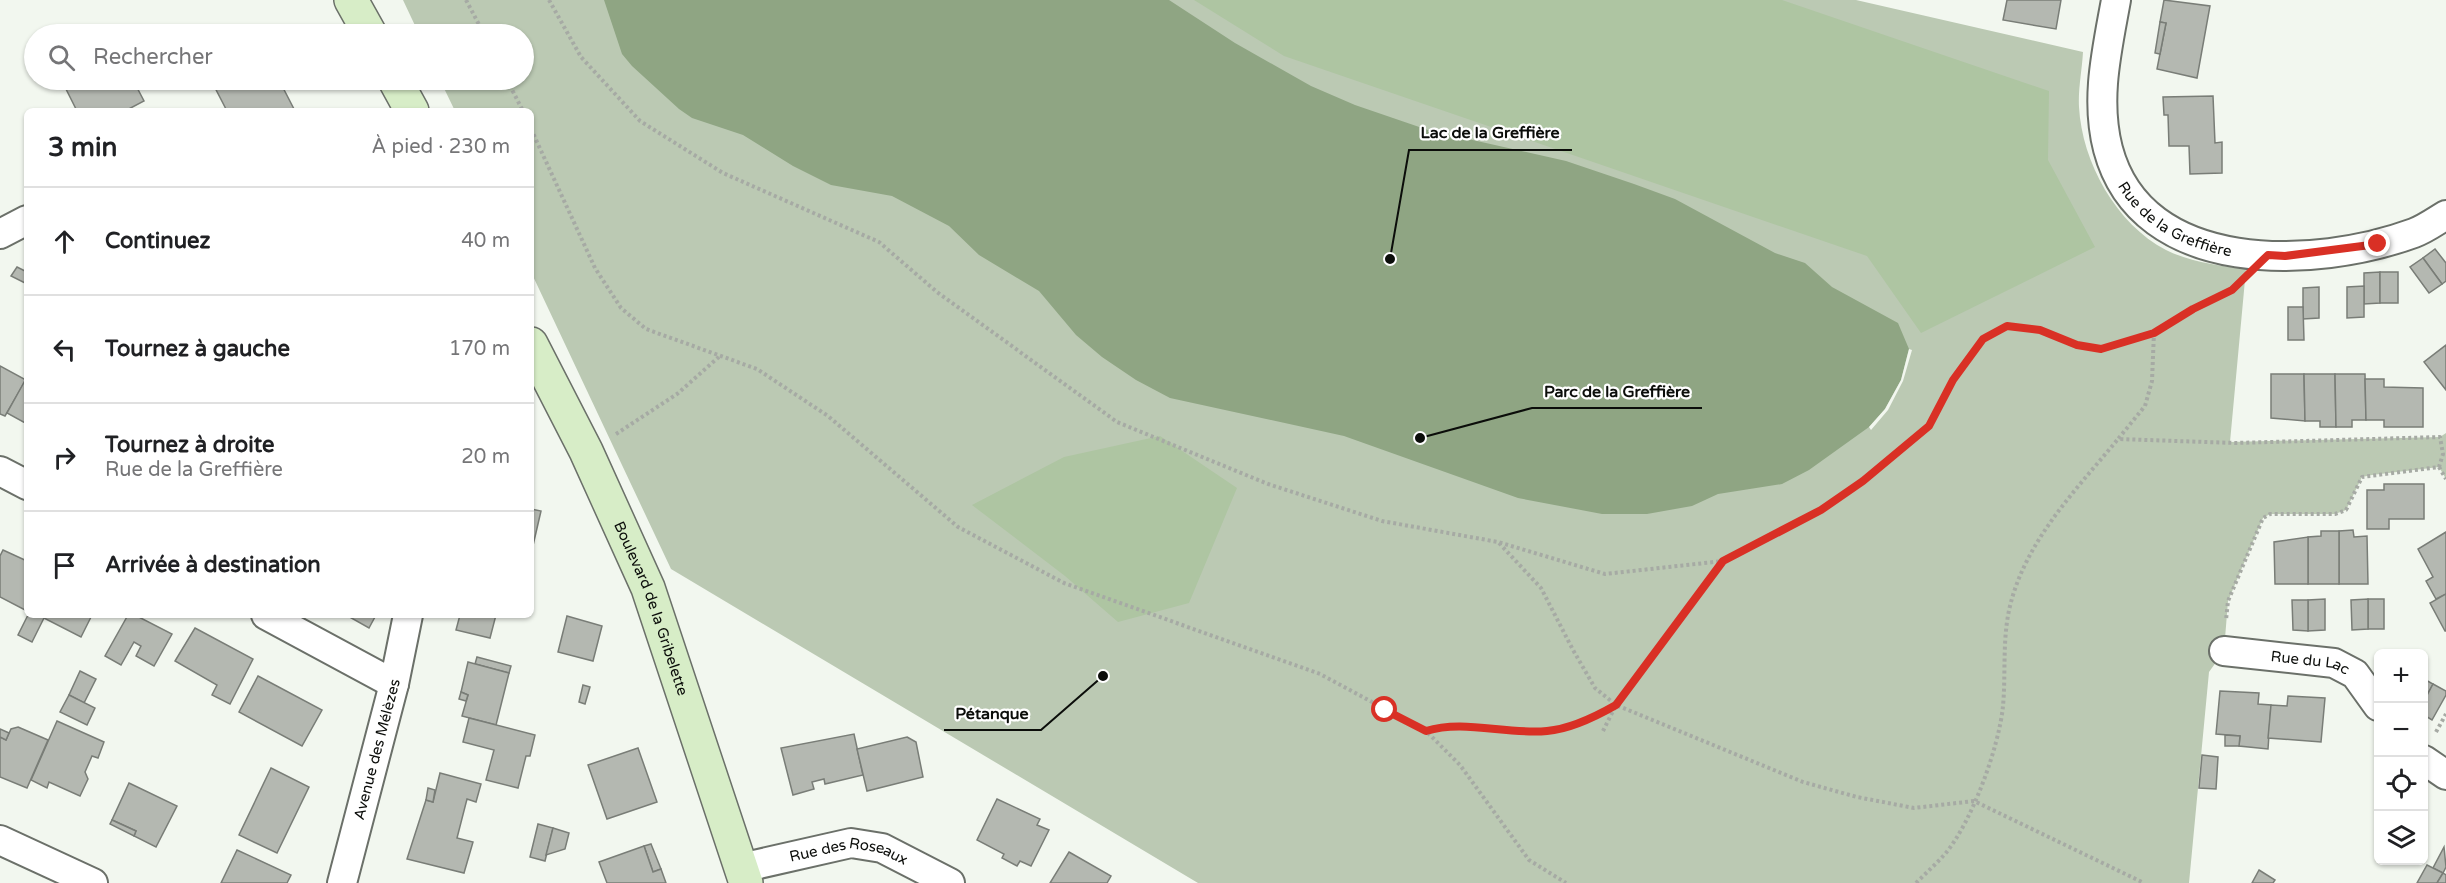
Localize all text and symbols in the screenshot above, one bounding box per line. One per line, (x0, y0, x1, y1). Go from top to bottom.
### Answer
search box (24, 24, 534, 90)
icon: search (45, 41, 78, 74)
text: Rechercher (93, 44, 213, 70)
callout: Lac de la Greffière (1409, 116, 1572, 150)
text: Lac de la Greffière (1421, 123, 1559, 143)
text: 3 min (48, 132, 117, 163)
text: À pied · 230 m (372, 135, 510, 159)
street label: Rue de la Greffière (2114, 178, 2233, 260)
icon: ahead (48, 225, 81, 258)
text: Continuez (105, 228, 210, 254)
text: 40 m (461, 229, 510, 253)
route end (2364, 230, 2390, 256)
icon: left (48, 333, 81, 366)
text: Tournez à gauche (105, 336, 290, 362)
text: 170 m (449, 337, 510, 361)
callout: Parc de la Greffière (1532, 374, 1702, 408)
text: Parc de la Greffière (1544, 382, 1690, 402)
text: Tournez à droite (105, 432, 274, 458)
icon: right (48, 441, 81, 474)
text: 20 m (461, 445, 510, 469)
text: Rue de la Greffière (105, 458, 283, 482)
street label: Boulevard de la Gribelette (610, 519, 692, 698)
icon: arrive (48, 549, 81, 582)
text: Arrivée à destination (105, 552, 321, 578)
street label: Rue du Lac (2270, 647, 2353, 679)
map controls (2374, 649, 2428, 865)
button: + (2374, 649, 2428, 703)
street label: Avenue des Mélèzes (350, 678, 404, 822)
callout: Pétanque (944, 696, 1041, 730)
route start (1371, 696, 1397, 722)
button: − (2374, 703, 2428, 757)
text: Pétanque (955, 704, 1029, 724)
button: locate (2374, 757, 2428, 811)
button: layers (2374, 811, 2428, 865)
street label: Rue des Roseaux (788, 834, 911, 869)

